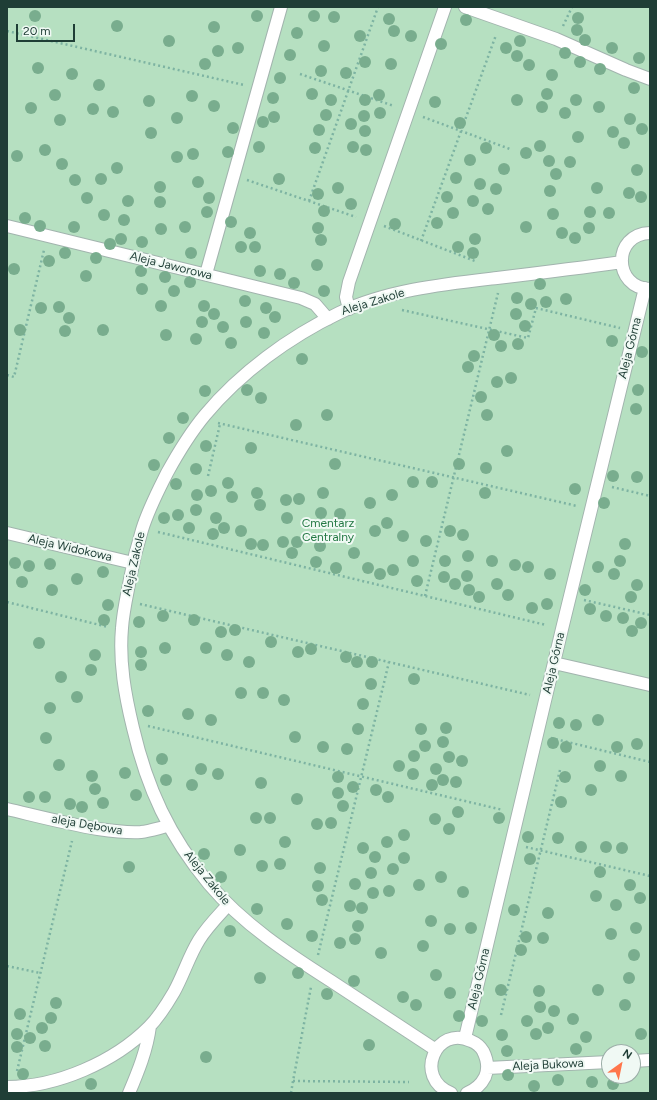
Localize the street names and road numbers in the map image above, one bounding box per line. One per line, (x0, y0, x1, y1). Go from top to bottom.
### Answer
street label: Aleja Jaworowa (128, 249, 214, 283)
street label: Aleja Zakole (340, 286, 406, 318)
street label: Aleja Górna (615, 316, 645, 380)
street label: Aleja Widokowa (27, 531, 113, 565)
street label: Aleja Zakole (120, 531, 148, 597)
street label: Aleja Górna (540, 631, 568, 695)
street label: aleja Dębowa (50, 812, 124, 838)
street label: Aleja Zakole (181, 848, 233, 908)
street label: Aleja Górna (465, 947, 493, 1011)
street label: Aleja Bukowa (512, 1056, 584, 1074)

